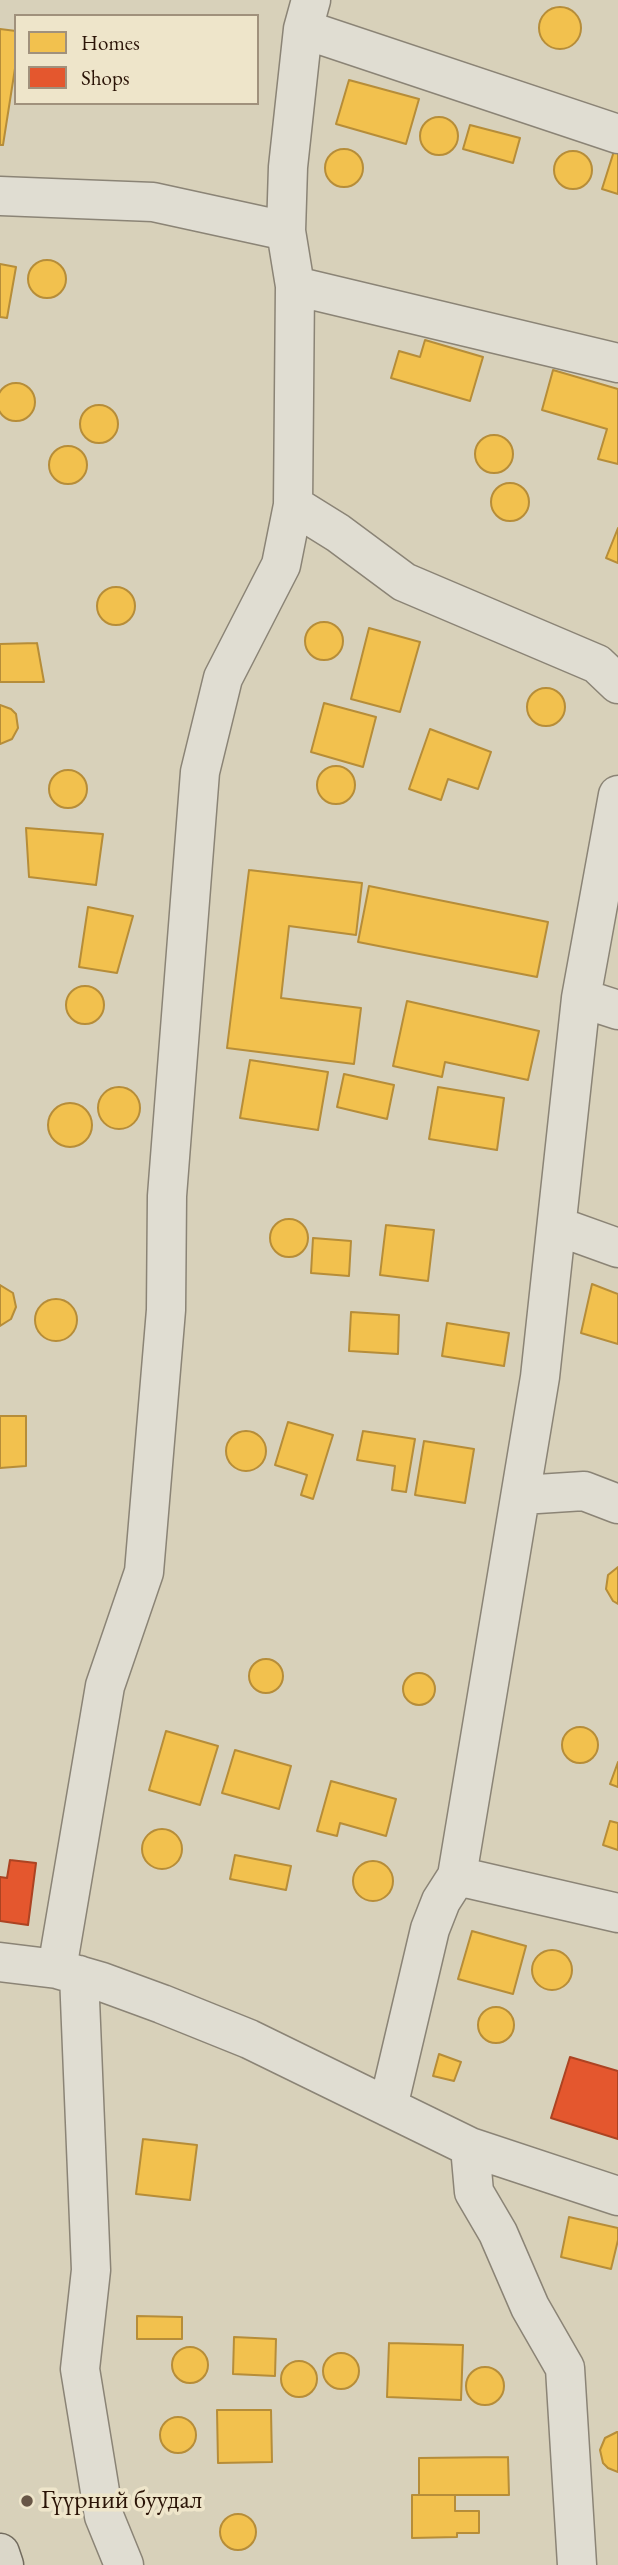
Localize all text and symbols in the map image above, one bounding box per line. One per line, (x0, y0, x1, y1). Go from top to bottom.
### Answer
legend (14, 14, 259, 105)
text: Homes (81, 29, 140, 56)
text: Shops (81, 64, 130, 91)
place label: Гүүрний буудал (41, 2485, 202, 2517)
marker: Гүүрний буудал (19, 2493, 35, 2509)

